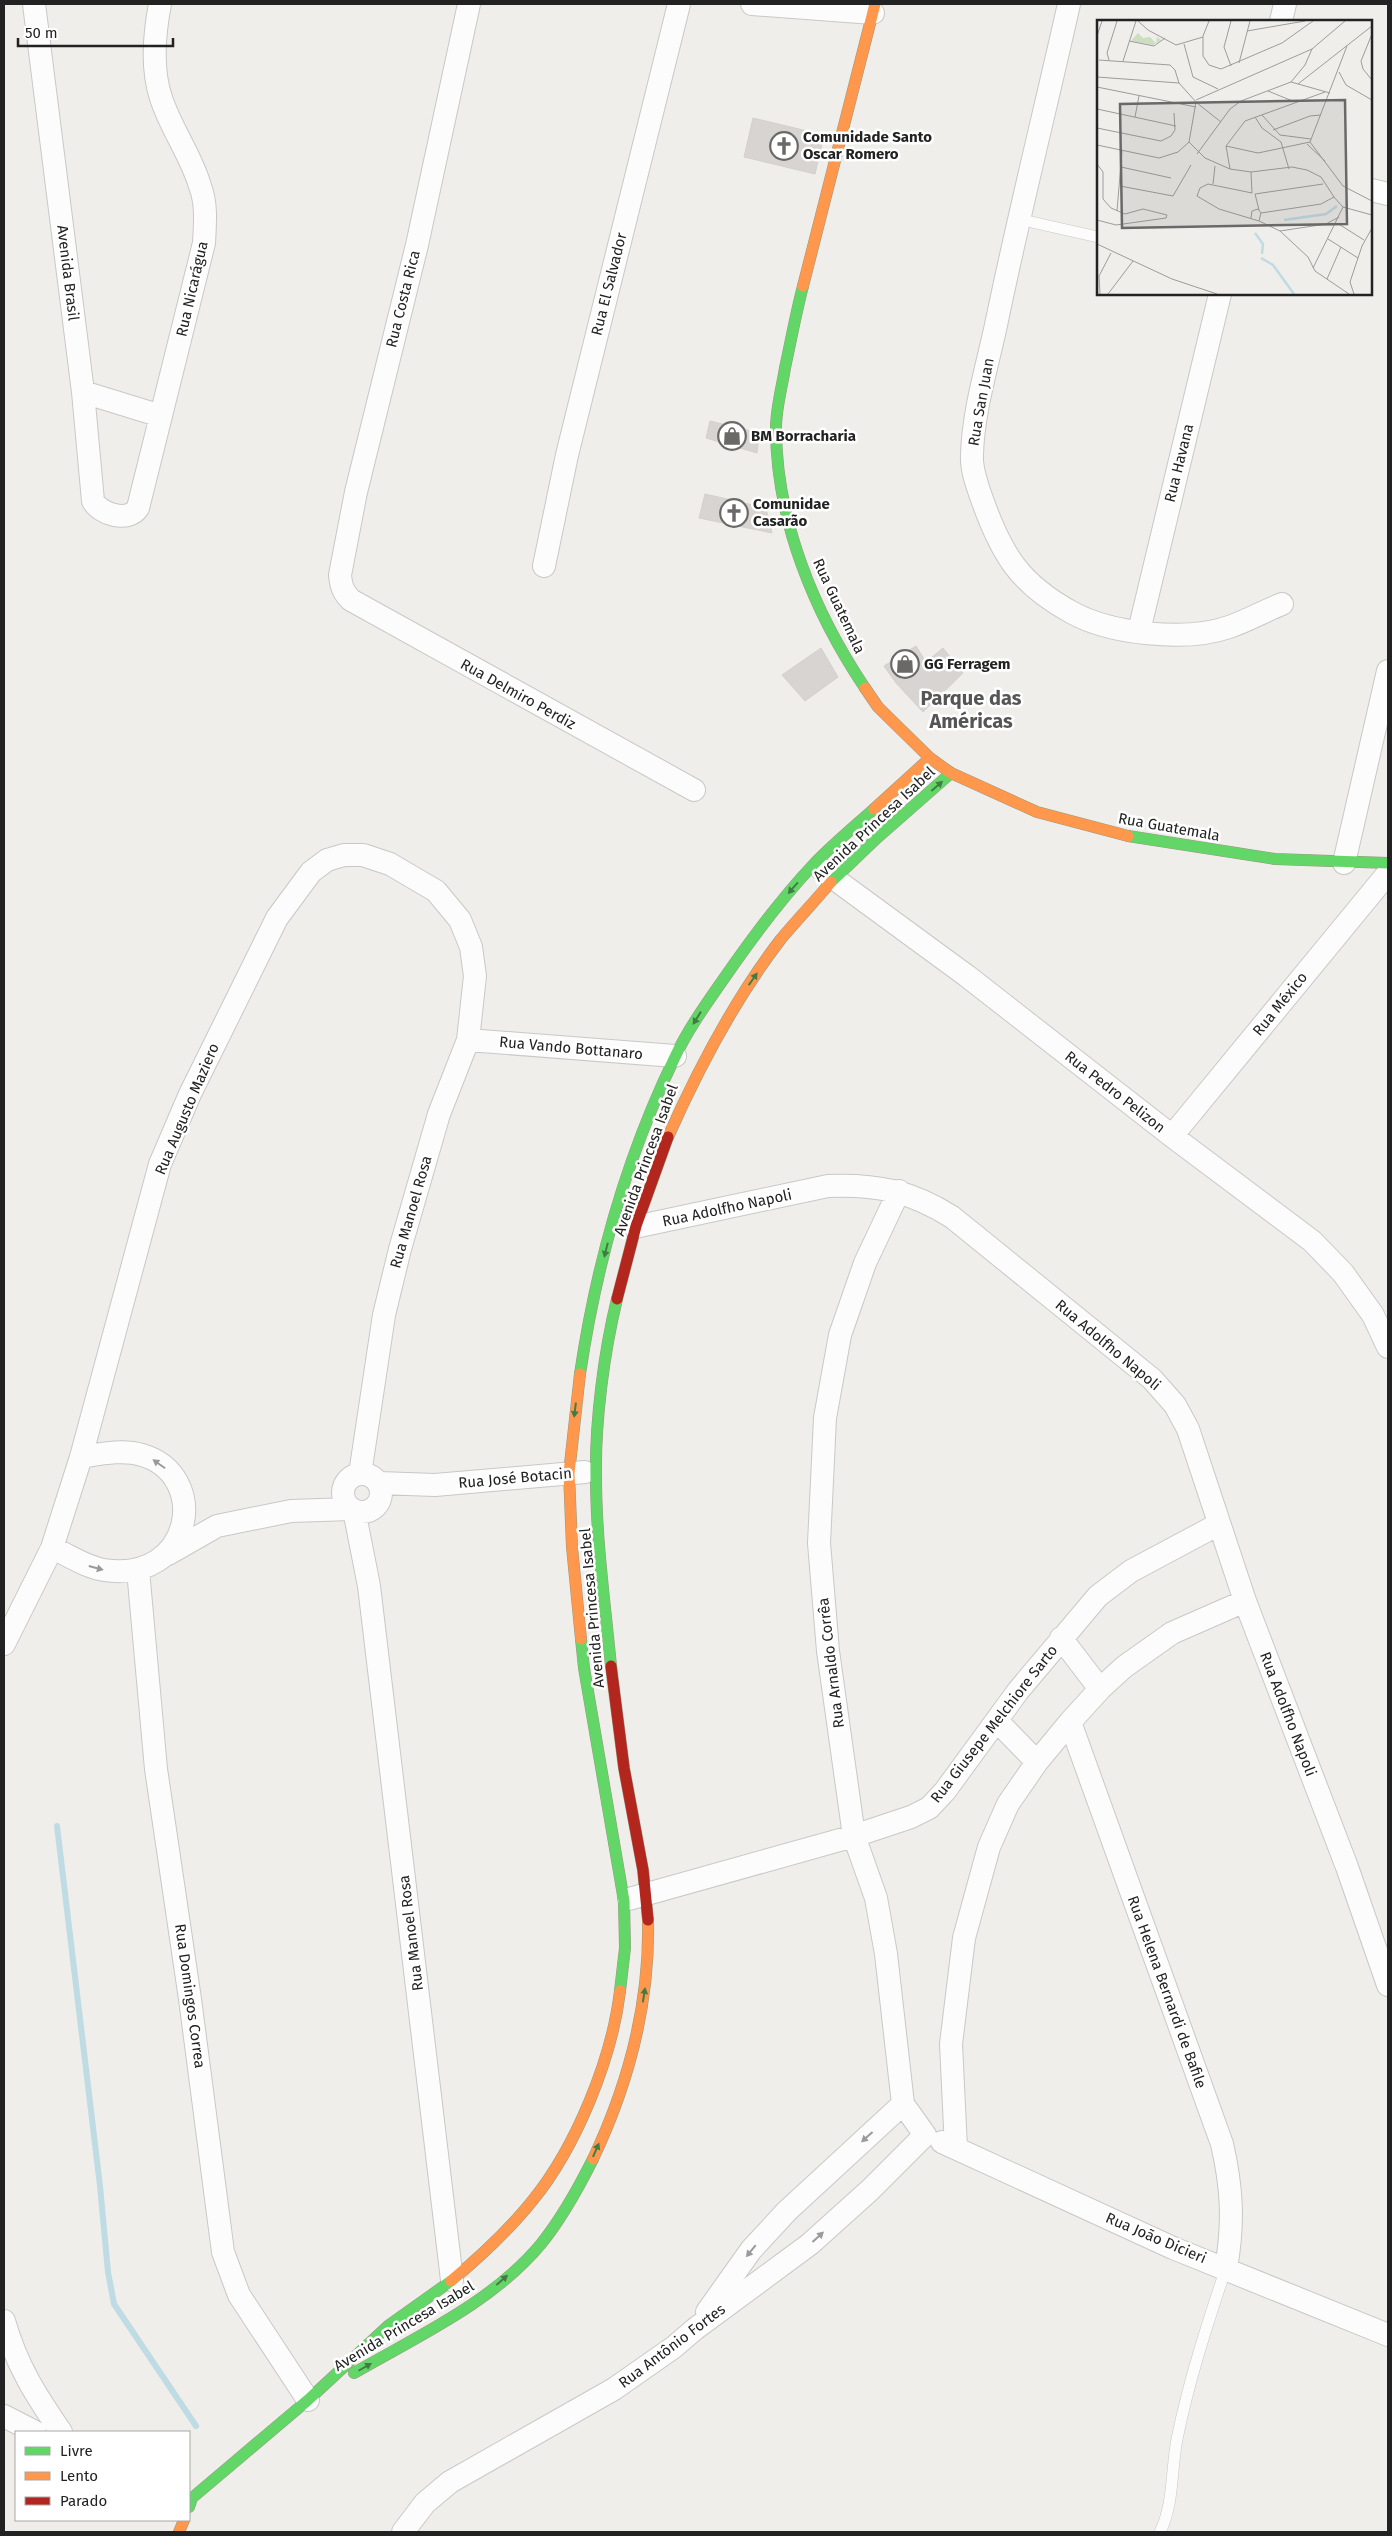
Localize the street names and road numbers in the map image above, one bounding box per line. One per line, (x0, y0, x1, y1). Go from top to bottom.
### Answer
street label: Avenida Brasil (53, 224, 83, 322)
street label: Rua El Salvador (588, 230, 631, 337)
street label: Rua Nicarágua (172, 240, 212, 338)
street label: Rua Costa Rica (382, 248, 424, 350)
street label: Rua San Juan (964, 356, 998, 448)
street label: Rua Havana (1161, 422, 1197, 504)
street label: Rua Guatemala (809, 556, 869, 656)
street label: Rua Delmiro Perdiz (457, 655, 579, 733)
street label: Avenida Princesa Isabel (809, 762, 939, 885)
street label: Rua Guatemala (1117, 809, 1221, 845)
street label: Rua México (1249, 968, 1311, 1040)
street label: Rua Vando Bottanaro (498, 1033, 644, 1063)
street label: Rua Augusto Maziero (151, 1040, 223, 1178)
street label: Rua Pedro Pelizon (1061, 1047, 1169, 1137)
street label: Avenida Princesa Isabel (610, 1081, 682, 1238)
street label: Rua Manoel Rosa (386, 1154, 436, 1270)
street label: Rua Adolfho Napoli (661, 1185, 793, 1231)
street label: Rua Adolfho Napoli (1052, 1296, 1164, 1394)
street label: Rua José Botacin (457, 1464, 573, 1492)
street label: Avenida Princesa Isabel (576, 1527, 608, 1689)
street label: Rua Arnaldo Corrêa (814, 1597, 848, 1729)
street label: Rua Giusepe Melchiore Sarto (927, 1642, 1061, 1806)
street label: Rua Adolfho Napoli (1256, 1649, 1320, 1779)
street label: Rua Manoel Rosa (395, 1874, 427, 1992)
street label: Rua Helena Bernardi de Bafile (1124, 1893, 1210, 2091)
street label: Rua Domingos Correa (171, 1923, 209, 2069)
street label: Rua João Dicieri (1103, 2209, 1209, 2267)
street label: Avenida Princesa Isabel (331, 2277, 478, 2375)
street label: Rua Antônio Fortes (615, 2300, 729, 2392)

